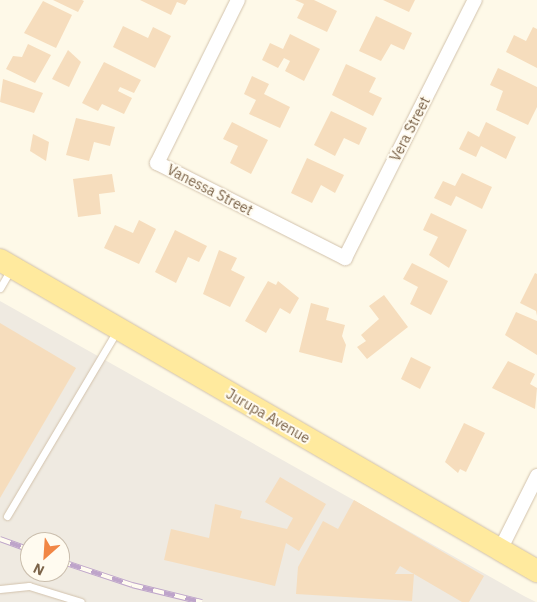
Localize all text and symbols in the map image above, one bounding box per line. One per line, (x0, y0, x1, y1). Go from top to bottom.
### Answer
street label: Vera Street (387, 94, 433, 164)
street label: Vanessa Street (164, 161, 256, 219)
street label: Jurupa Avenue (223, 385, 313, 447)
north arrow (20, 532, 70, 582)
text: N (30, 559, 47, 580)

